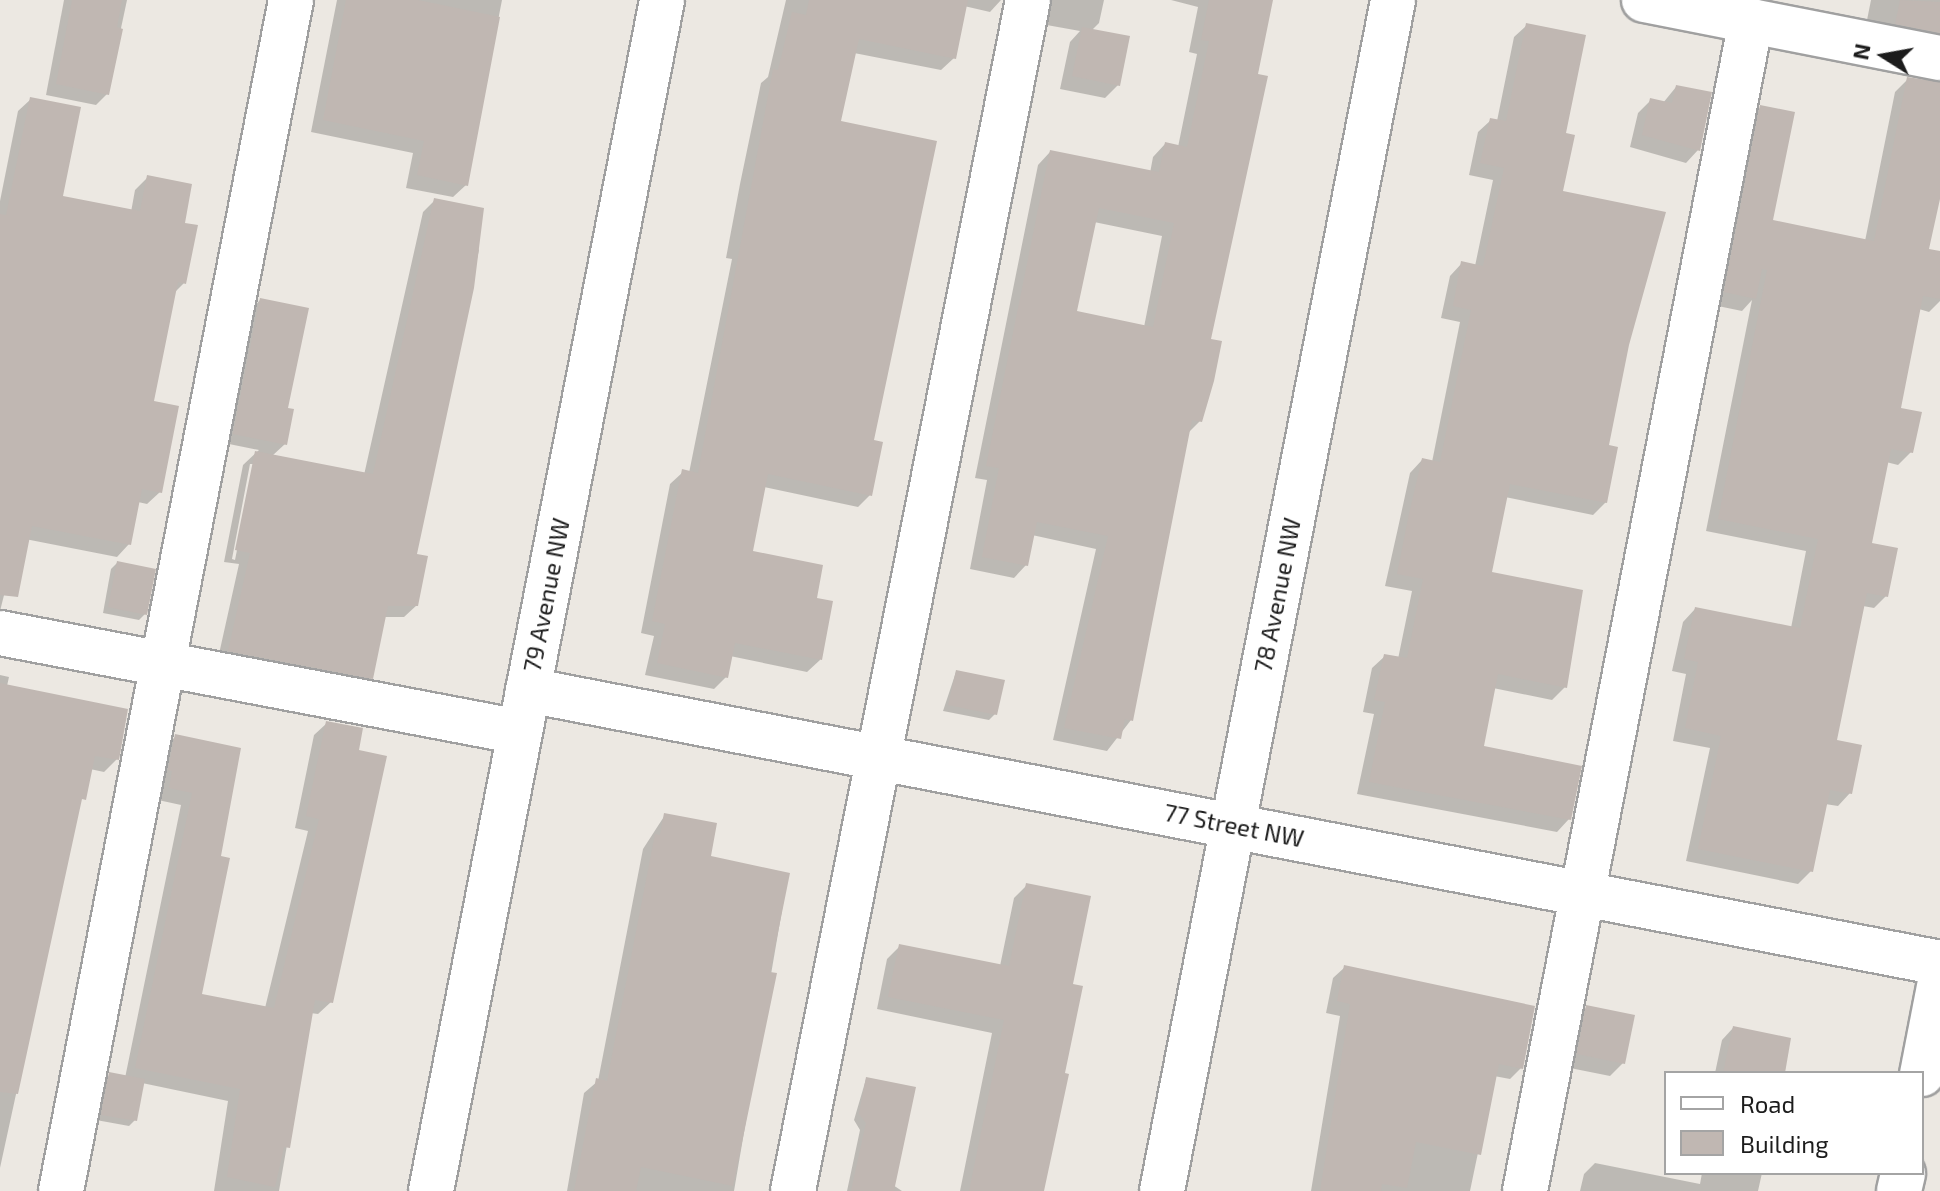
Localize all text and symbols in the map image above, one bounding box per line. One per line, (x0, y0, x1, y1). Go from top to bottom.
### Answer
north arrow (1844, 16, 1924, 96)
text: N (1846, 41, 1875, 62)
street label: 79 Avenue NW (517, 515, 575, 675)
street label: 78 Avenue NW (1248, 515, 1306, 675)
street label: 77 Street NW (1162, 797, 1306, 853)
legend (1664, 1071, 1924, 1175)
text: Road (1740, 1089, 1795, 1118)
text: Building (1740, 1129, 1829, 1158)

